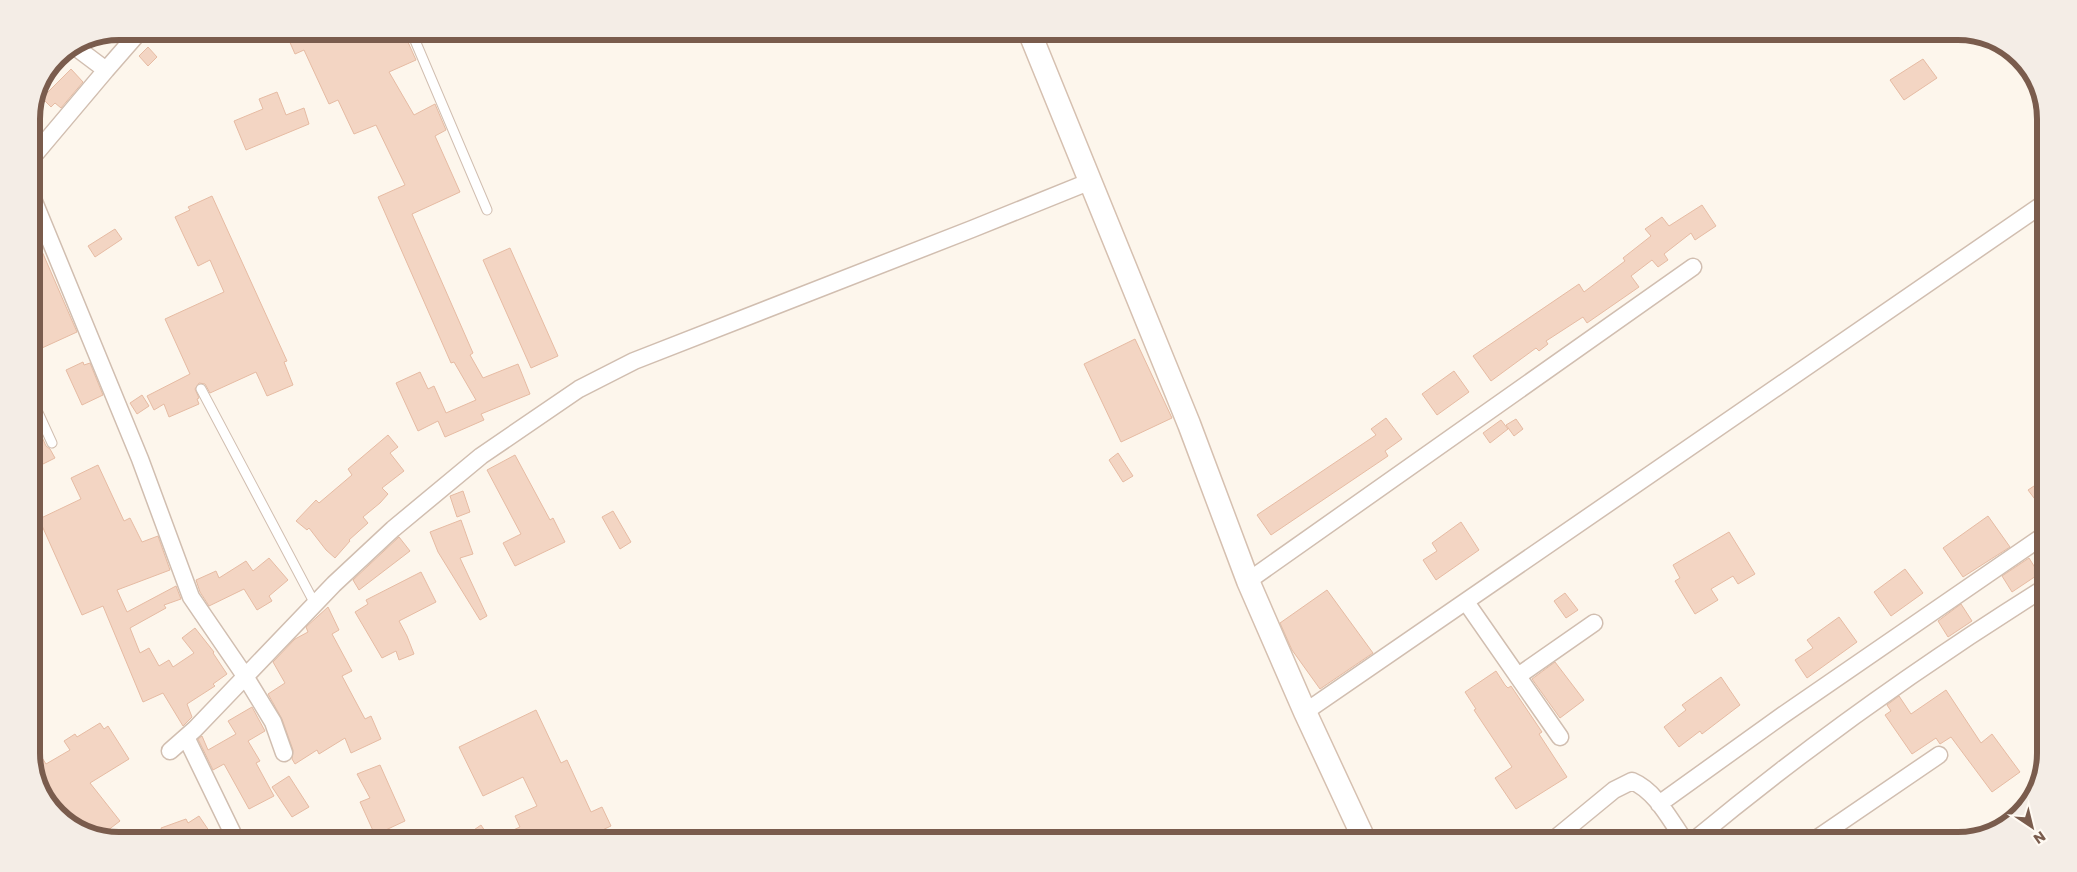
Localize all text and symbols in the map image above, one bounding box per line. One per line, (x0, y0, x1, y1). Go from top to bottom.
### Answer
north arrow (2007, 802, 2057, 852)
text: N (2029, 826, 2050, 849)

